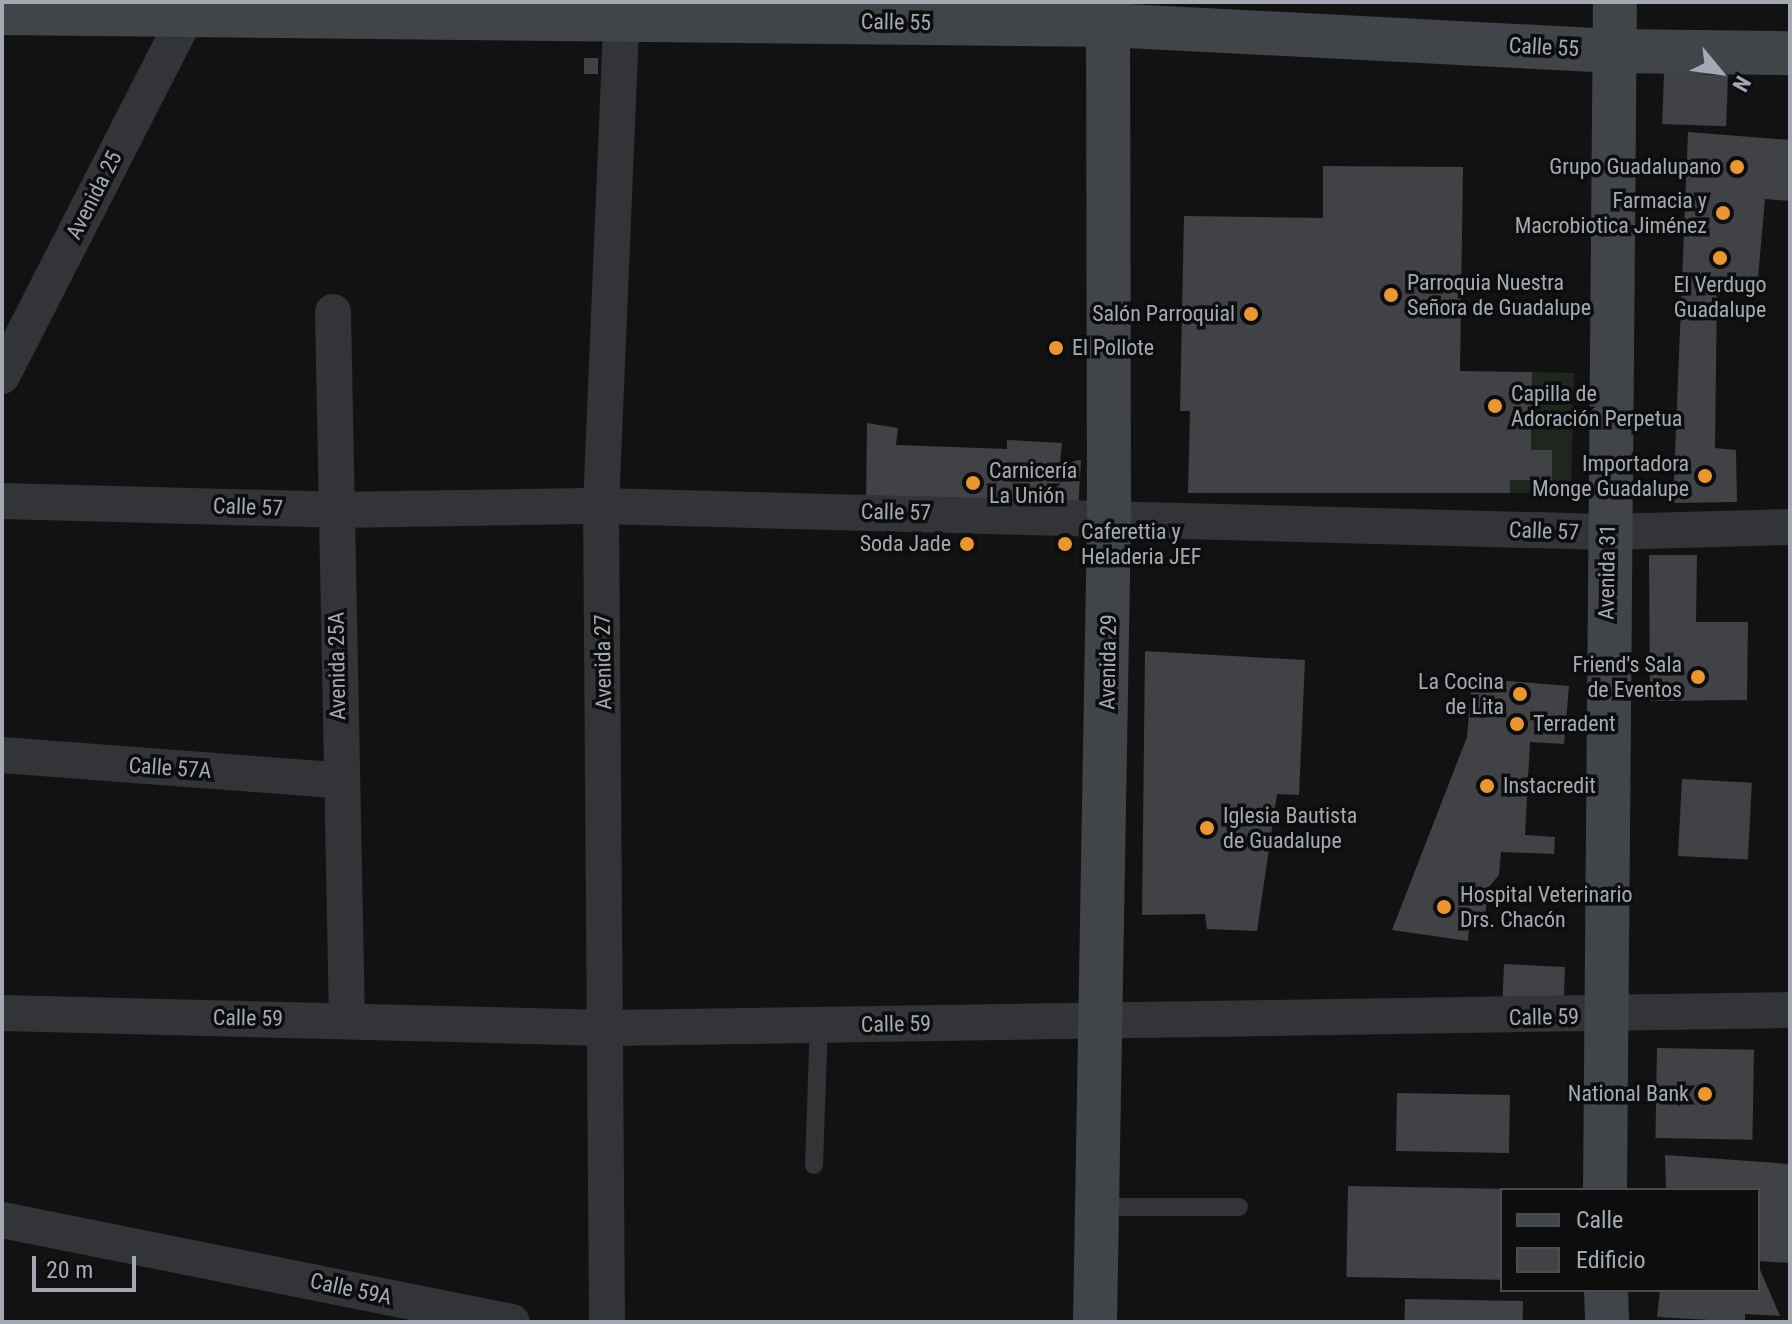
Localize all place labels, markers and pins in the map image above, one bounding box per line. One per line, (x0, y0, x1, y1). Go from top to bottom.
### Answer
place label: Grupo Guadalupano (1549, 154, 1721, 180)
marker: Grupo Guadalupano (1728, 158, 1746, 176)
place label: Farmacia y Macrobiotica Jiménez (1515, 187, 1707, 238)
marker: Farmacia y Macrobiotica Jiménez (1714, 204, 1732, 222)
marker: El Verdugo Guadalupe (1711, 249, 1729, 267)
place label: Parroquia Nuestra Señora de Guadalupe (1407, 269, 1591, 320)
place label: El Verdugo Guadalupe (1673, 271, 1767, 322)
marker: Parroquia Nuestra Señora de Guadalupe (1382, 286, 1400, 304)
place label: Salón Parroquial (1092, 301, 1235, 327)
marker: Salón Parroquial (1242, 305, 1260, 323)
place label: El Pollote (1072, 335, 1154, 361)
marker: El Pollote (1047, 339, 1065, 357)
place label: Capilla de Adoración Perpetua (1511, 380, 1682, 432)
marker: Capilla de Adoración Perpetua (1486, 397, 1504, 415)
place label: Importadora Monge Guadalupe (1532, 450, 1689, 502)
place label: Carnicería La Unión (989, 457, 1077, 508)
marker: Importadora Monge Guadalupe (1696, 467, 1714, 485)
marker: Carnicería La Unión (964, 474, 982, 492)
place label: Caferettia y Heladeria JEF (1081, 518, 1201, 570)
place label: Soda Jade (860, 531, 951, 557)
marker: Soda Jade (958, 535, 976, 553)
marker: Caferettia y Heladeria JEF (1056, 535, 1074, 553)
place label: Friend's Sala de Eventos (1572, 651, 1682, 702)
place label: La Cocina de Lita (1418, 668, 1504, 720)
marker: Friend's Sala de Eventos (1689, 668, 1707, 686)
marker: La Cocina de Lita (1511, 685, 1529, 703)
place label: Terradent (1533, 711, 1616, 737)
marker: Terradent (1508, 715, 1526, 733)
place label: Instacredit (1503, 773, 1596, 799)
marker: Instacredit (1478, 777, 1496, 795)
place label: Iglesia Bautista de Guadalupe (1223, 802, 1357, 854)
marker: Iglesia Bautista de Guadalupe (1198, 819, 1216, 837)
place label: Hospital Veterinario Drs. Chacón (1460, 881, 1632, 932)
marker: Hospital Veterinario Drs. Chacón (1435, 898, 1453, 916)
place label: National Bank (1568, 1081, 1689, 1107)
marker: National Bank (1696, 1085, 1714, 1103)

